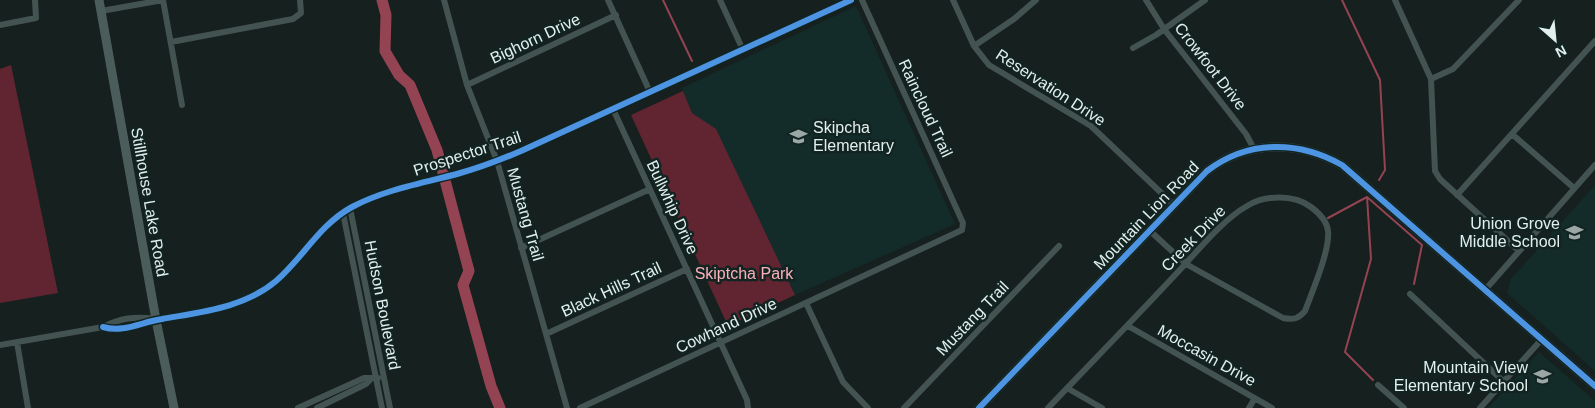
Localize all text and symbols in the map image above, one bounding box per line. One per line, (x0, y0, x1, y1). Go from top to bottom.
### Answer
street label: Bighorn Drive (488, 10, 583, 67)
north arrow (1530, 15, 1580, 65)
street label: Crowfoot Drive (1171, 19, 1250, 113)
text: N (1553, 42, 1569, 61)
street label: Reservation Drive (993, 46, 1109, 129)
street label: Raincloud Trail (895, 57, 956, 160)
place label: Skipcha Elementary (813, 119, 894, 154)
street label: Stillhouse Lake Road (128, 126, 171, 278)
school or university icon: Skipcha Elementary (789, 126, 809, 146)
street label: Prospector Trail (411, 128, 523, 179)
street label: Bullwhip Drive (643, 158, 702, 257)
street label: Mountain Lion Road (1091, 158, 1202, 273)
street label: Mustang Trail (504, 166, 547, 263)
street label: Creek Drive (1158, 202, 1229, 275)
place label: Union Grove Middle School (1460, 215, 1560, 250)
school or university icon: Union Grove Middle School (1564, 222, 1584, 242)
street label: Hudson Boulevard (362, 239, 403, 371)
street label: Black Hills Trail (558, 259, 664, 320)
park label: Skiptcha Park (695, 265, 794, 282)
street label: Mustang Trail (933, 278, 1012, 359)
street label: Cowhand Drive (673, 295, 779, 356)
street label: Moccasin Drive (1155, 321, 1259, 389)
place label: Mountain View Elementary School (1394, 359, 1528, 394)
school or university icon: Mountain View Elementary School (1532, 366, 1552, 386)

